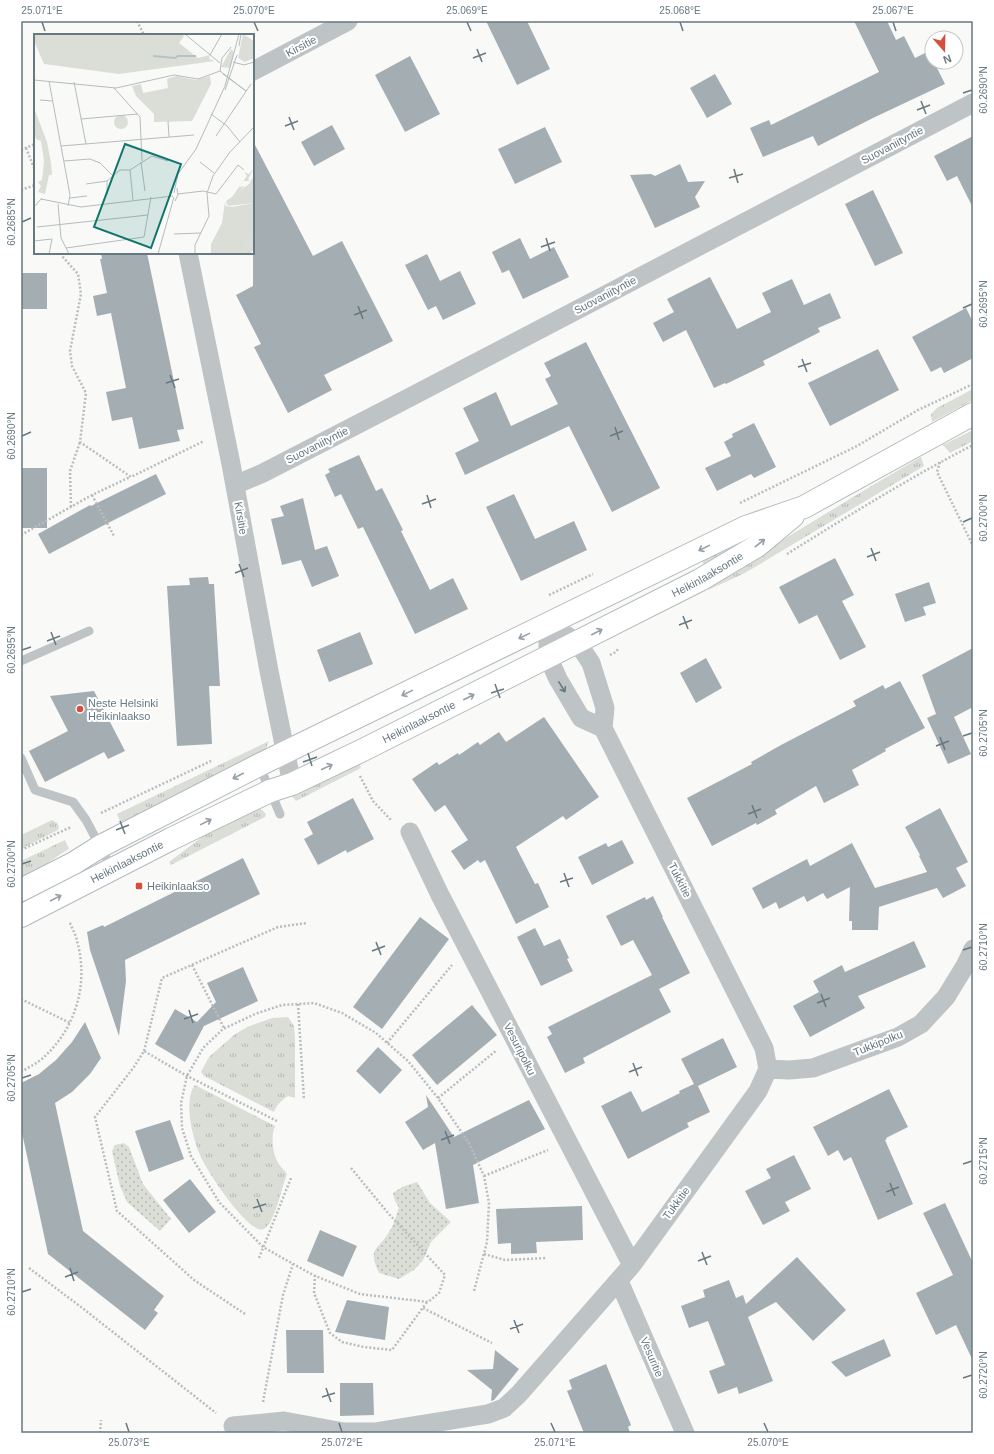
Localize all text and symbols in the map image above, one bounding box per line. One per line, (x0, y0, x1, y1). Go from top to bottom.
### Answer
text: 25.071°E (21, 5, 63, 16)
text: 25.070°E (233, 5, 275, 16)
text: 25.069°E (446, 5, 488, 16)
text: 25.068°E (659, 5, 701, 16)
text: 25.067°E (872, 5, 914, 16)
north arrow (924, 30, 964, 70)
street label: Kirsitie (284, 33, 318, 59)
inset map (34, 34, 254, 254)
text: N (942, 52, 953, 66)
text: 60.2690°N (978, 66, 989, 114)
street label: Suovaniityntie (859, 124, 925, 166)
text: 60.2685°N (6, 198, 17, 246)
street label: Suovaniityntie (572, 274, 638, 316)
text: 60.2695°N (978, 280, 989, 328)
text: 60.2690°N (6, 412, 17, 460)
street label: Suovaniityntie (284, 424, 350, 466)
text: 60.2700°N (978, 494, 989, 542)
street label: Kirsitie (232, 501, 250, 535)
one-way arrow (755, 539, 766, 547)
one-way arrow (698, 545, 710, 552)
street label: Heikinlaaksontie (670, 550, 745, 599)
text: 60.2695°N (6, 626, 17, 674)
one-way arrow (591, 628, 603, 635)
one-way arrow (518, 633, 530, 640)
one-way arrow (559, 681, 567, 693)
one-way arrow (401, 690, 413, 697)
one-way arrow (462, 693, 474, 700)
place label: Neste Helsinki Heikinlaakso (88, 697, 158, 722)
street label: Heikinlaaksontie (380, 698, 457, 745)
marker: Neste Helsinki Heikinlaakso (75, 704, 85, 714)
text: 60.2705°N (978, 709, 989, 757)
one-way arrow (321, 763, 333, 770)
one-way arrow (232, 773, 244, 780)
one-way arrow (200, 818, 212, 825)
street label: Heikinlaaksontie (88, 838, 165, 885)
text: 60.2700°N (6, 840, 17, 888)
street label: Tukkitie (666, 861, 694, 899)
place label: Heikinlaakso (147, 880, 209, 892)
marker: Heikinlaakso (134, 881, 144, 891)
one-way arrow (49, 894, 61, 902)
text: 60.2710°N (978, 923, 989, 971)
street label: Vesuripolku (502, 1021, 538, 1077)
street label: Tukkipolku (852, 1028, 904, 1058)
text: 60.2705°N (6, 1054, 17, 1102)
text: 60.2715°N (978, 1137, 989, 1185)
street label: Tukkitie (660, 1184, 692, 1222)
text: 60.2710°N (6, 1268, 17, 1316)
street label: Vesuritie (638, 1335, 666, 1379)
text: 60.2720°N (978, 1351, 989, 1399)
text: 25.073°E (108, 1437, 150, 1448)
text: 25.072°E (321, 1437, 363, 1448)
text: 25.071°E (534, 1437, 576, 1448)
text: 25.070°E (747, 1437, 789, 1448)

